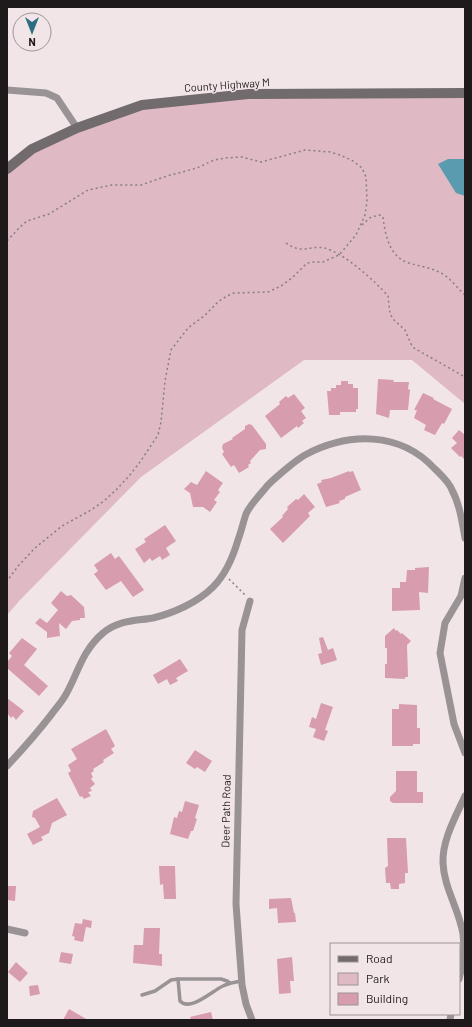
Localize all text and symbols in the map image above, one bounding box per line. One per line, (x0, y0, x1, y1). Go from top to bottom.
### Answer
north arrow (12, 12, 52, 52)
text: N (28, 36, 36, 49)
street label: County Highway M (184, 75, 270, 94)
street label: Deer Path Road (218, 774, 233, 848)
legend (330, 943, 460, 1015)
text: Road (366, 951, 393, 965)
text: Park (366, 971, 390, 985)
text: Building (366, 991, 408, 1005)

